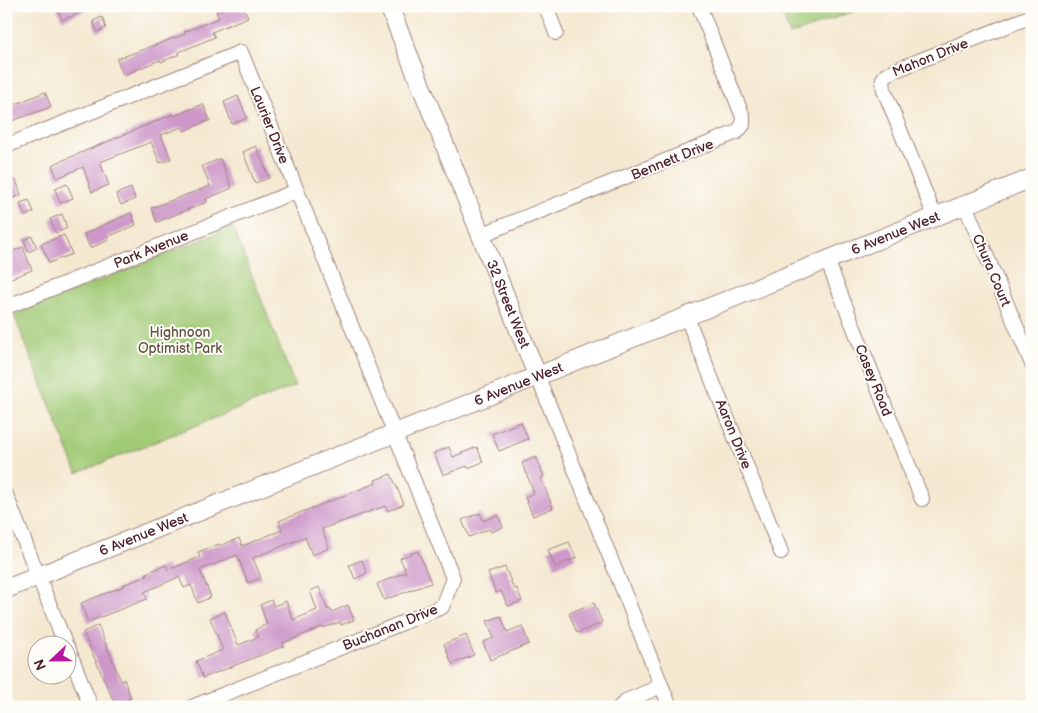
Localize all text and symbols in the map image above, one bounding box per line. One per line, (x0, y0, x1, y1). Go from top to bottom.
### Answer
street label: Mahon Drive (890, 35, 971, 80)
street label: Laurier Drive (246, 84, 293, 166)
street label: Bennett Drive (629, 135, 716, 184)
street label: 6 Avenue West (849, 208, 943, 259)
street label: Park Avenue (111, 227, 191, 272)
street label: Chura Court (969, 231, 1015, 310)
street label: 32 Street West (483, 257, 534, 351)
park label: Highnoon Optimist Park (138, 324, 222, 357)
street label: Casey Road (851, 342, 896, 419)
street label: 6 Avenue West (472, 359, 566, 410)
street label: Aaron Drive (712, 397, 755, 471)
street label: 6 Avenue West (97, 509, 191, 560)
street label: Buchanan Drive (340, 601, 440, 654)
north arrow (28, 636, 78, 686)
text: N (31, 657, 50, 673)

